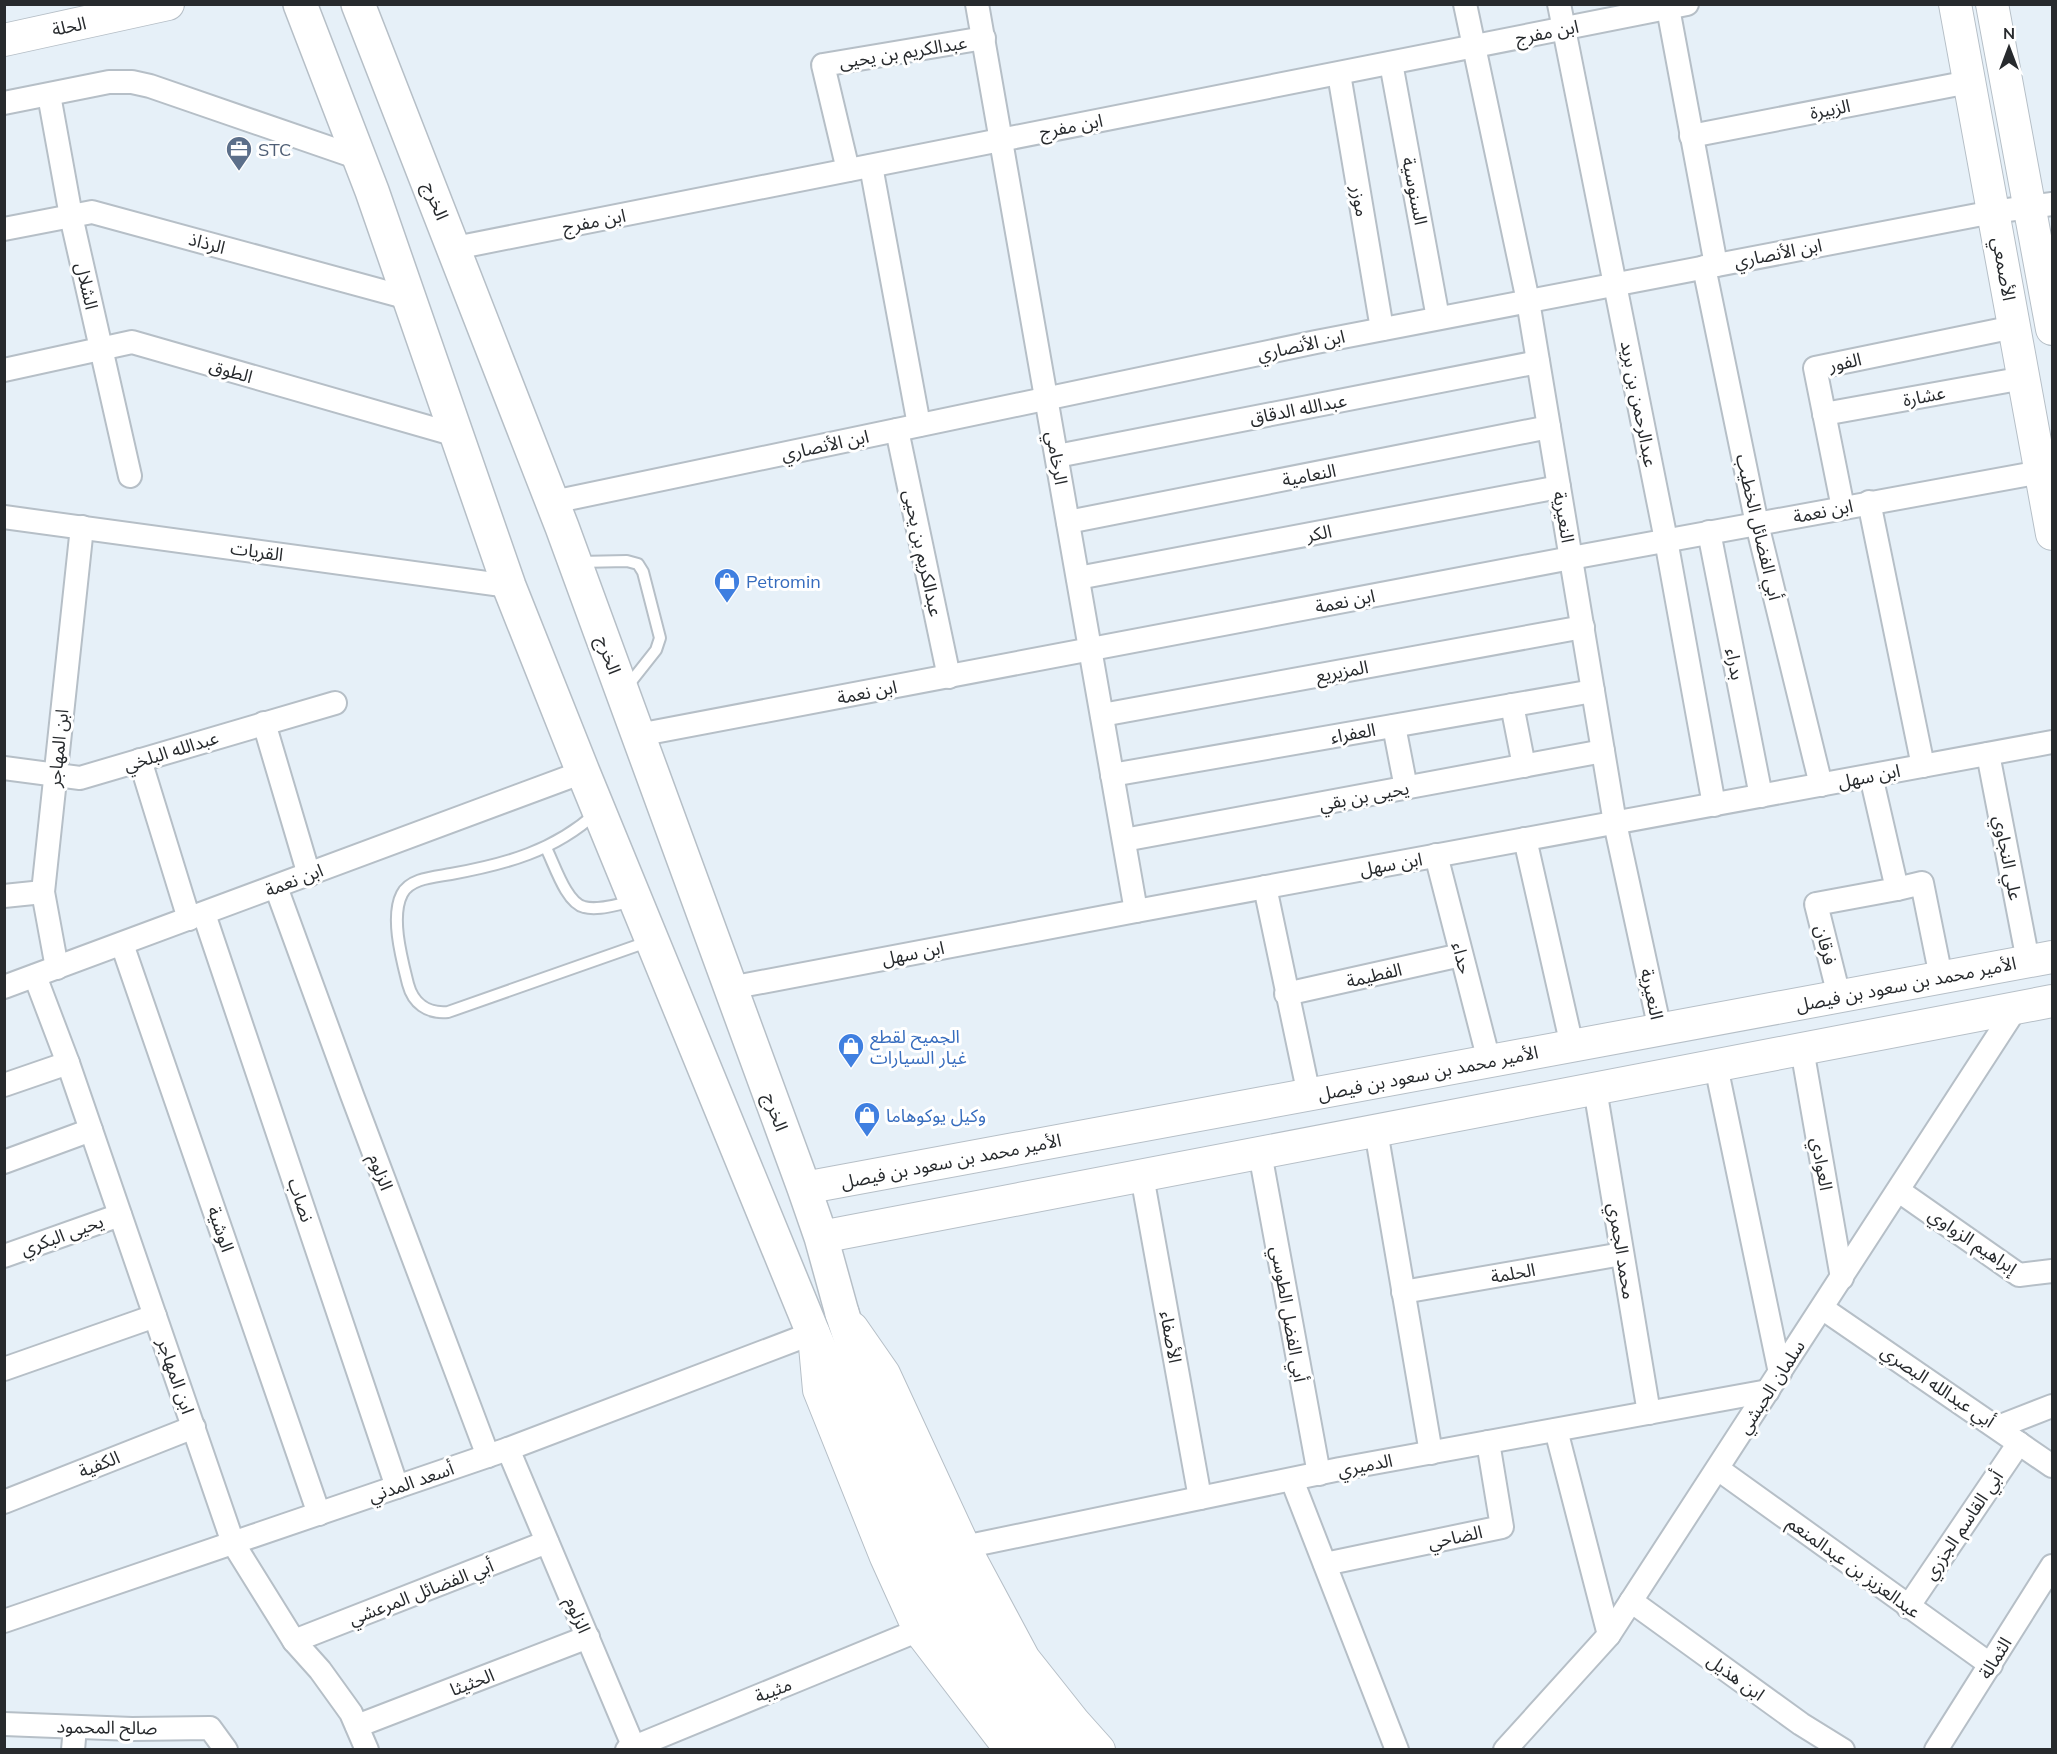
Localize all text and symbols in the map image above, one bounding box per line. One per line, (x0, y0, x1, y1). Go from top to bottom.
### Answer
street label: الحلة (50, 11, 88, 41)
street label: ابن مفرج (1513, 15, 1581, 51)
north arrow (1979, 18, 2039, 78)
text: N (2003, 23, 2015, 43)
street label: عبدالكريم بن يحيى (837, 31, 969, 75)
street label: الزبيرة (1808, 94, 1852, 124)
street label: ابن مفرج (1037, 109, 1105, 145)
office icon: STC (224, 134, 254, 172)
place label: STC (258, 138, 291, 161)
street label: السنوسية (1397, 155, 1433, 227)
street label: الخرج (416, 179, 454, 224)
street label: موزر (1346, 183, 1374, 218)
street label: ابن مفرج (560, 204, 628, 240)
street label: الرذاذ (186, 227, 228, 259)
street label: ابن الأنصاري (1732, 233, 1824, 275)
street label: الأصمعي (1985, 235, 2021, 303)
street label: الشلال (70, 260, 104, 312)
street label: ابن الأنصاري (1255, 324, 1347, 368)
street label: عبدالرحمن بن بريد (1615, 339, 1663, 469)
street label: الفور (1825, 347, 1864, 377)
street label: الطوق (207, 354, 255, 388)
street label: عشارة (1901, 381, 1947, 411)
street label: عبدالله الدقاق (1248, 388, 1348, 430)
street label: ابن الأنصاري (779, 424, 871, 468)
street label: الرخامي (1039, 429, 1073, 487)
street label: أبي الفضائل الخطيب (1729, 452, 1787, 603)
street label: النعامية (1280, 458, 1338, 492)
street label: عبدالكريم بن يحيى (896, 487, 948, 619)
street label: النعيرية (1548, 489, 1580, 545)
street label: ابن نعمة (1791, 494, 1855, 528)
street label: الكر (1303, 519, 1334, 547)
street label: القريات (229, 536, 285, 566)
shop icon: Petromin (712, 566, 742, 604)
place label: Petromin (746, 570, 821, 593)
street label: ابن نعمة (1313, 584, 1377, 618)
street label: الخرج (590, 633, 626, 678)
street label: بدراء (1721, 646, 1749, 682)
street label: المزيريع (1314, 655, 1371, 690)
street label: ابن نعمة (835, 675, 899, 709)
street label: ابن المهاجر (42, 708, 74, 789)
street label: العفراء (1329, 718, 1377, 748)
street label: عبدالله البلخي (121, 726, 222, 778)
street label: ابن سهل (1836, 759, 1902, 793)
street label: يحيى بن بقي (1317, 776, 1411, 818)
street label: علي النجاوي (1986, 814, 2027, 903)
street label: ابن سهل (1358, 847, 1424, 881)
street label: ابن نعمة (262, 858, 326, 902)
street label: فرقان (1810, 923, 1842, 967)
street label: ابن سهل (880, 936, 946, 970)
street label: حداء (1447, 940, 1477, 976)
street label: الأمير محمد بن سعود بن فيصل (1794, 951, 2018, 1017)
street label: الفطيمة (1344, 957, 1404, 993)
street label: النعيرية (1635, 966, 1669, 1022)
place label: الجميح لقطع غيار السيارات (870, 1025, 967, 1069)
shop icon: الجميح لقطع غيار السيارات (836, 1031, 866, 1069)
street label: الأمير محمد بن سعود بن فيصل (1316, 1040, 1540, 1106)
street label: الخرج (757, 1090, 793, 1135)
shop icon: وكيل يوكوهاما (852, 1100, 882, 1138)
place label: وكيل يوكوهاما (886, 1104, 986, 1127)
street label: الأمير محمد بن سعود بن فيصل (839, 1128, 1063, 1194)
street label: العوادي (1804, 1136, 1838, 1193)
street label: الزلوم (361, 1150, 398, 1195)
street label: نصاب (283, 1175, 319, 1225)
street label: محمد الجمري (1601, 1201, 1641, 1301)
street label: الوشية (202, 1203, 240, 1255)
street label: إبراهيم الزواوي (1923, 1203, 2022, 1281)
street label: يحيى البكري (17, 1209, 107, 1263)
street label: أبي الفضل الطوسي (1264, 1244, 1312, 1384)
street label: الحلمة (1489, 1258, 1537, 1288)
street label: الأصفاء (1155, 1309, 1187, 1365)
street label: ابن المهاجر (152, 1334, 200, 1417)
street label: سلمان الحبشي (1732, 1336, 1812, 1439)
street label: أبي عبدالله البصري (1875, 1339, 1999, 1434)
street label: الكفية (75, 1445, 123, 1483)
street label: الدميري (1336, 1448, 1395, 1484)
street label: أسعد المدني (365, 1457, 458, 1509)
street label: أبي القاسم الجزري (1918, 1466, 2010, 1585)
street label: عبدالعزيز بن عبدالمنعم (1782, 1511, 1925, 1625)
street label: الضاحي (1426, 1520, 1485, 1556)
street label: أبي الفضائل المرعشي (345, 1554, 498, 1632)
street label: الزلوم (557, 1593, 596, 1638)
street label: الثمالة (1973, 1633, 2017, 1683)
street label: ابن هذيل (1703, 1648, 1769, 1706)
street label: الحثيثا (446, 1663, 498, 1701)
street label: مثيبة (751, 1672, 795, 1708)
street label: صالح المحمود (56, 1715, 158, 1741)

